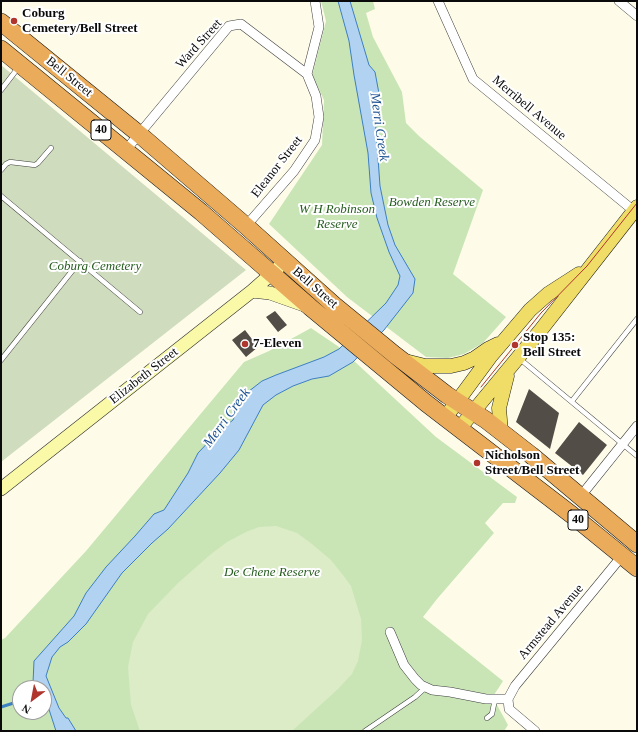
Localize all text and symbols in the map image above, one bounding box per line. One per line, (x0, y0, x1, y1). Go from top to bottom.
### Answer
place label: Coburg Cemetery/Bell Street (22, 6, 138, 37)
marker: Coburg Cemetery/Bell Street (9, 16, 19, 26)
street label: Ward Street (173, 16, 225, 72)
street label: Bell Street (43, 54, 95, 100)
street label: Merribell Avenue (489, 73, 569, 143)
water label: Merri Creek (366, 92, 392, 162)
road number: 40 (91, 120, 111, 140)
street label: Eleanor Street (248, 133, 306, 201)
park label: Bowden Reserve (389, 195, 475, 211)
park label: W H Robinson Reserve (299, 202, 375, 233)
park label: Coburg Cemetery (49, 259, 141, 275)
street label: Bell Street (289, 264, 341, 312)
place label: Stop 135: Bell Street (523, 330, 581, 361)
place label: 7-Eleven (253, 336, 301, 352)
marker: 7-Eleven (240, 339, 250, 349)
marker: Stop 135: Bell Street (510, 340, 520, 350)
street label: Elizabeth Street (107, 344, 181, 408)
water label: Merri Creek (200, 385, 254, 451)
place label: Nicholson Street/Bell Street (485, 448, 579, 479)
marker: Nicholson Street/Bell Street (472, 458, 482, 468)
road number: 40 (568, 510, 588, 530)
park label: De Chene Reserve (224, 565, 320, 581)
street label: Armstead Avenue (515, 581, 587, 663)
north arrow (12, 680, 52, 720)
text: N (20, 702, 33, 717)

